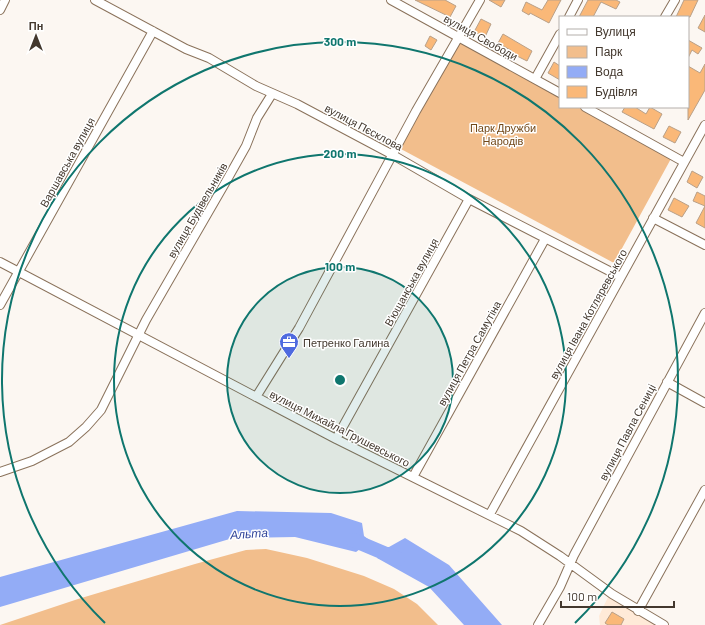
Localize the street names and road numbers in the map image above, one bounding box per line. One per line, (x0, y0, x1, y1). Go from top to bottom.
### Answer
street label: вулиця Свободи (442, 11, 520, 63)
street label: вулиця Пєсклова (323, 101, 406, 153)
street label: Варшавська вулиця (37, 115, 97, 209)
street label: вулиця Будівельників (164, 160, 230, 260)
street label: В'ющанська вулиця (381, 236, 441, 328)
street label: вулиця Івана Котляревського (547, 247, 629, 381)
street label: вулиця Петра Самутіна (435, 297, 504, 408)
street label: вулиця Павла Сениці (596, 382, 658, 482)
street label: вулиця Михайла Грушевського (268, 387, 412, 469)

